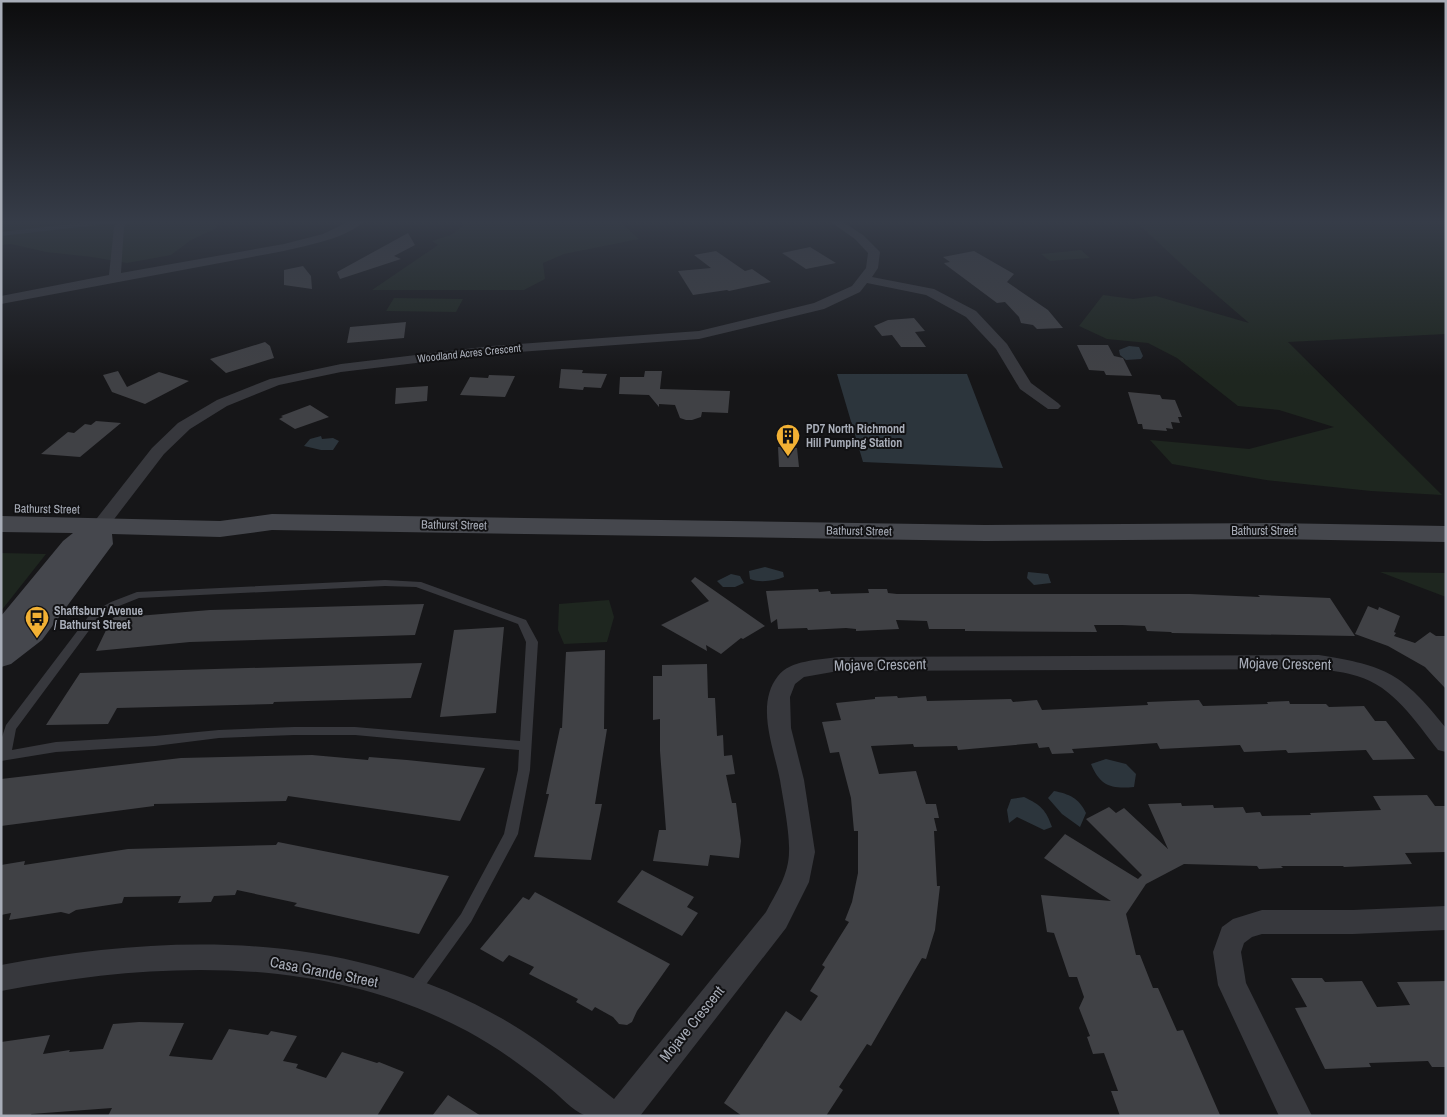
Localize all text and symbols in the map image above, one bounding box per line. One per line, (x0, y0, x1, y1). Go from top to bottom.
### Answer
street label: Woodland Acres Crescent (416, 341, 522, 365)
place label: PD7 North Richmond Hill Pumping Station (806, 421, 905, 451)
building icon: PD7 North Richmond Hill Pumping Station (775, 423, 801, 457)
street label: Bathurst Street (14, 500, 80, 518)
street label: Bathurst Street (421, 516, 487, 534)
street label: Bathurst Street (826, 522, 892, 540)
street label: Bathurst Street (1231, 523, 1297, 539)
place label: Shaftsbury Avenue / Bathurst Street (54, 603, 143, 633)
bus stop icon: Shaftsbury Avenue / Bathurst Street (24, 605, 50, 639)
street label: Mojave Crescent (1239, 652, 1332, 675)
street label: Mojave Crescent (834, 653, 927, 676)
street label: Casa Grande Street (268, 951, 380, 992)
street label: Mojave Crescent (654, 981, 729, 1066)

